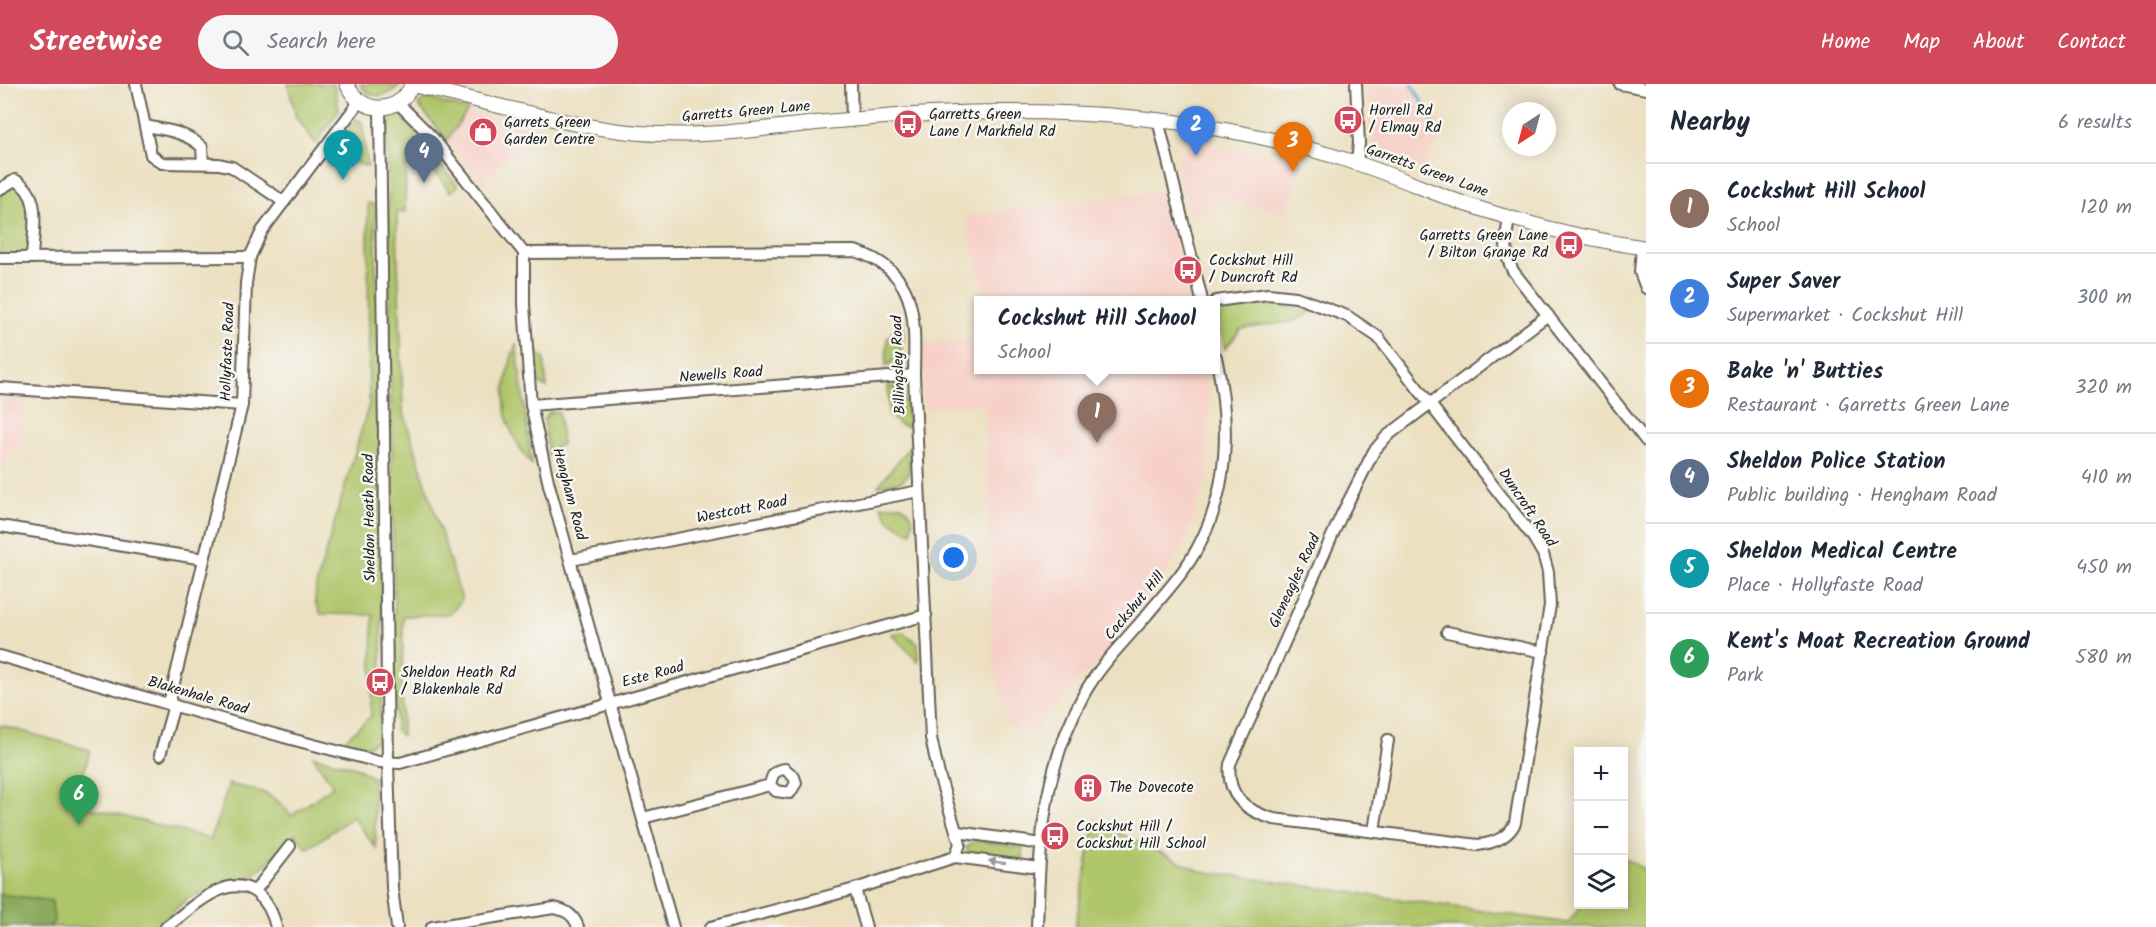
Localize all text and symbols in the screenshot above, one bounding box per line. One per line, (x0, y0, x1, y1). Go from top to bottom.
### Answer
search box (198, 15, 618, 69)
text: Streetwise (30, 20, 162, 65)
text: Search here (267, 25, 376, 60)
icon: search (219, 26, 252, 59)
text: Home (1821, 26, 1870, 59)
text: Map (1903, 26, 1940, 59)
text: About (1973, 26, 2024, 59)
text: Contact (2057, 26, 2126, 59)
street label: Garretts Green Lane (681, 94, 811, 130)
place label: Horrell Rd / Elmay Rd (1369, 99, 1442, 140)
north arrow (1502, 102, 1556, 156)
text: Nearby (1670, 102, 1750, 144)
place label: Garretts Green Lane / Markfield Rd (929, 103, 1056, 144)
bus stop icon: Horrell Rd / Elmay Rd (1332, 104, 1364, 136)
pin: 2 (1176, 106, 1216, 156)
text: 6 results (2058, 107, 2132, 139)
bus stop icon: Garretts Green Lane / Markfield Rd (892, 108, 924, 140)
place label: Garrets Green Garden Centre (504, 111, 595, 152)
shop icon: Garrets Green Garden Centre (467, 116, 499, 148)
pin: 3 (1274, 122, 1312, 172)
pin: 5 (324, 130, 362, 180)
pin: 4 (404, 134, 444, 183)
street label: Garretts Green Lane (1363, 138, 1492, 204)
text: Cockshut Hill School (1727, 175, 1925, 210)
text: 1 (1686, 192, 1693, 224)
text: 120 m (2080, 192, 2132, 224)
text: School (1727, 210, 1780, 242)
place label: Garretts Green Lane / Bilton Grange Rd (1419, 224, 1549, 265)
bus stop icon: Garretts Green Lane / Bilton Grange Rd (1553, 229, 1585, 261)
place label: Cockshut Hill / Duncroft Rd (1209, 249, 1298, 290)
bus stop icon: Cockshut Hill / Duncroft Rd (1172, 254, 1204, 286)
text: Super Saver (1727, 265, 1840, 300)
text: 2 (1684, 282, 1695, 314)
text: 300 m (2077, 282, 2132, 314)
popup (974, 296, 1220, 374)
text: Supermarket · Cockshut Hill (1727, 300, 1963, 332)
street label: Hollyfaste Road (214, 302, 242, 402)
text: Cockshut Hill School (998, 302, 1196, 337)
street label: Billingsley Road (885, 315, 913, 415)
text: School (998, 337, 1051, 369)
text: Bake 'n' Butties (1727, 355, 1883, 390)
street label: Newells Road (678, 360, 764, 390)
text: 3 (1684, 372, 1695, 404)
text: 320 m (2075, 372, 2132, 404)
text: Restaurant · Garretts Green Lane (1727, 390, 2009, 422)
pin: 1 (1078, 394, 1116, 443)
street label: Hengham Road (545, 445, 593, 543)
text: Sheldon Police Station (1727, 445, 1945, 480)
street label: Sheldon Heath Road (357, 453, 383, 582)
text: 4 (1684, 462, 1695, 494)
text: 410 m (2081, 462, 2132, 494)
street label: Duncroft Road (1492, 464, 1563, 553)
text: Public building · Hengham Road (1727, 480, 1997, 512)
street label: Westcott Road (695, 489, 790, 531)
street label: Gleneagles Road (1263, 530, 1328, 632)
text: Sheldon Medical Centre (1727, 535, 1957, 570)
your location (939, 543, 968, 572)
text: 5 (1684, 552, 1695, 584)
text: 450 m (2076, 552, 2132, 584)
street label: Cockshut Hill (1099, 566, 1171, 646)
text: Place · Hollyfaste Road (1727, 570, 1923, 602)
text: Kent's Moat Recreation Ground (1727, 625, 2030, 660)
text: 6 (1684, 642, 1695, 674)
text: 580 m (2075, 642, 2132, 674)
street label: Este Road (619, 655, 687, 695)
text: Park (1727, 660, 1763, 692)
place label: Sheldon Heath Rd / Blakenhale Rd (401, 661, 516, 702)
bus stop icon: Sheldon Heath Rd / Blakenhale Rd (364, 666, 396, 698)
street label: Blakenhale Road (145, 670, 252, 722)
map controls (1574, 747, 1628, 909)
button: + (1574, 747, 1628, 801)
building icon: The Dovecote (1072, 772, 1104, 804)
pin: 6 (60, 776, 98, 825)
place label: The Dovecote (1109, 776, 1194, 800)
button: − (1574, 801, 1628, 855)
place label: Cockshut Hill / Cockshut Hill School (1076, 815, 1206, 856)
bus stop icon: Cockshut Hill / Cockshut Hill School (1039, 820, 1071, 852)
button: layers (1574, 855, 1628, 909)
one-way arrow (987, 858, 1006, 867)

